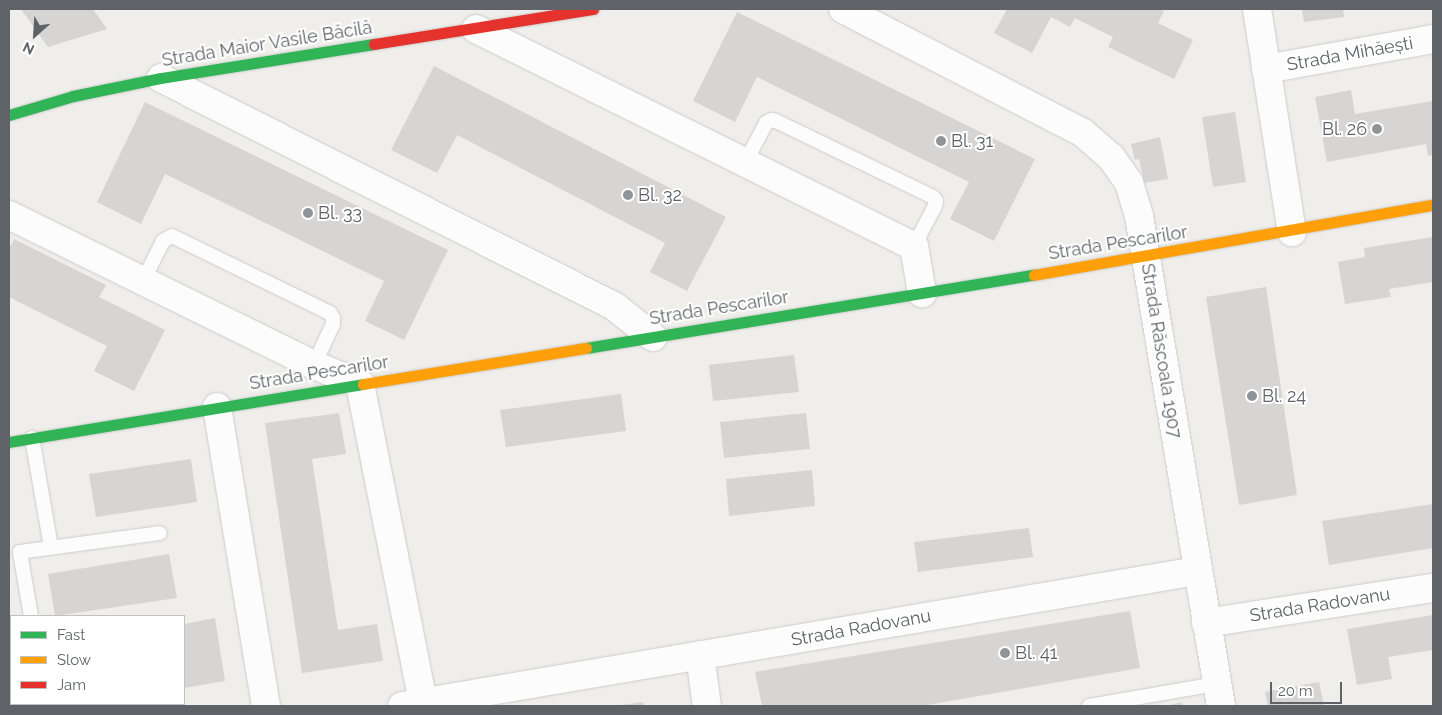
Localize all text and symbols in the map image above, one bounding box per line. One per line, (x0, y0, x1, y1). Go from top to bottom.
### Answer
north arrow (10, 10, 60, 60)
street label: Strada Maior Vasile Băcilă (160, 17, 374, 71)
street label: Strada Mihăești (1285, 32, 1415, 76)
text: N (20, 39, 37, 58)
place label: Bl. 26 (1322, 118, 1367, 140)
marker: Bl. 26 (1371, 123, 1383, 135)
place label: Bl. 31 (951, 130, 993, 152)
marker: Bl. 31 (935, 135, 947, 147)
place label: Bl. 32 (638, 184, 682, 206)
marker: Bl. 32 (622, 189, 634, 201)
place label: Bl. 33 (318, 202, 362, 224)
marker: Bl. 33 (302, 207, 314, 219)
street label: Strada Pescarilor (1047, 221, 1189, 265)
street label: Strada Răscoala 1907 (1136, 262, 1186, 440)
street label: Strada Pescarilor (648, 286, 790, 330)
street label: Strada Pescarilor (248, 351, 390, 395)
place label: Bl. 24 (1262, 385, 1306, 407)
marker: Bl. 24 (1246, 390, 1258, 402)
street label: Strada Radovanu (1248, 583, 1392, 627)
street label: Strada Radovanu (789, 605, 933, 651)
legend (10, 615, 185, 705)
text: Fast (57, 626, 85, 644)
place label: Bl. 41 (1015, 642, 1057, 664)
marker: Bl. 41 (999, 647, 1011, 659)
text: Slow (57, 651, 91, 669)
scale bar (1272, 672, 1344, 704)
text: Jam (57, 676, 86, 694)
text: 20 m (1278, 682, 1313, 700)

